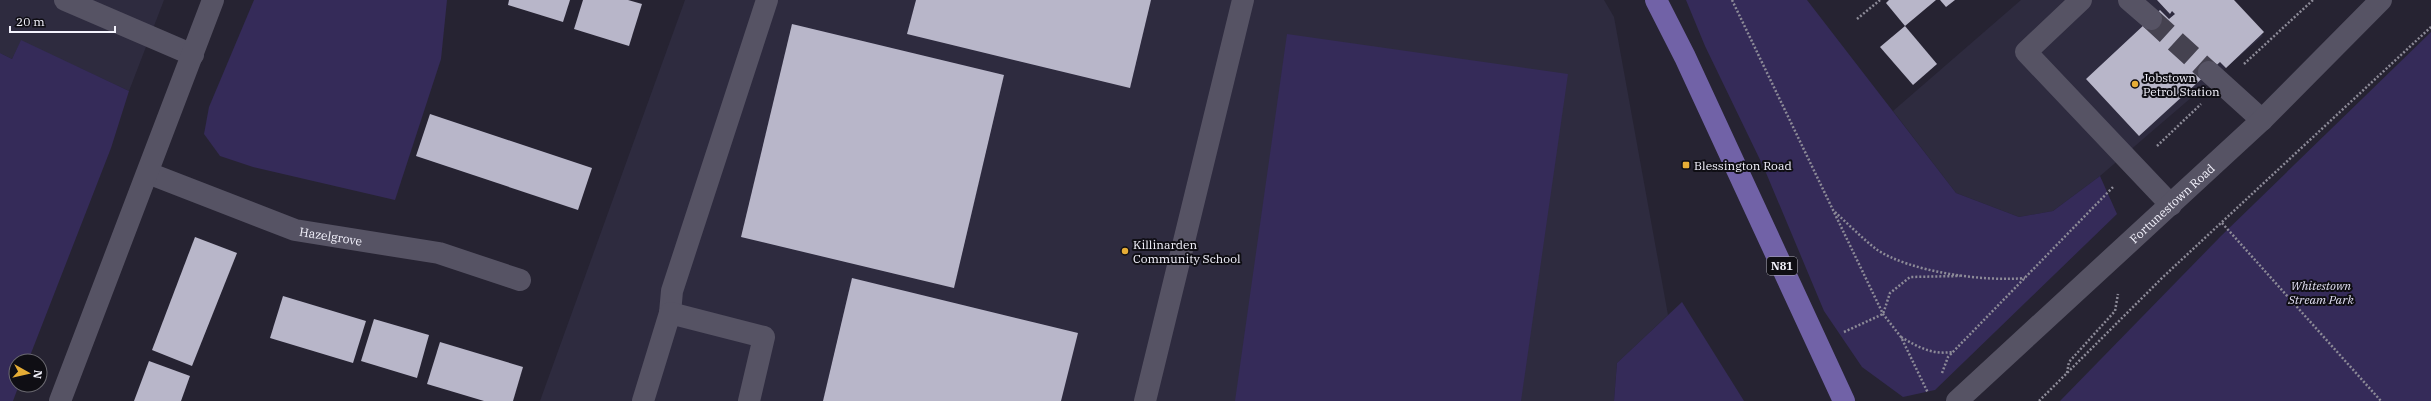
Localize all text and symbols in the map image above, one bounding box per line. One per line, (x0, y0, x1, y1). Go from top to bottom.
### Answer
scale bar (10, 8, 115, 34)
text: 20 m (16, 14, 45, 29)
place label: Jobstown Petrol Station (2143, 70, 2220, 99)
marker: Jobstown Petrol Station (2130, 79, 2140, 89)
place label: Blessington Road (1694, 158, 1792, 173)
marker: Blessington Road (1681, 160, 1691, 170)
street label: Fortunestown Road (2126, 160, 2217, 246)
street label: Hazelgrove (298, 223, 363, 248)
place label: Killinarden Community School (1133, 237, 1241, 266)
marker: Killinarden Community School (1120, 246, 1130, 256)
road number: N81 (1767, 257, 1797, 275)
park label: Whitestown Stream Park (2287, 278, 2354, 307)
north arrow (8, 353, 48, 393)
text: N (30, 369, 45, 380)

